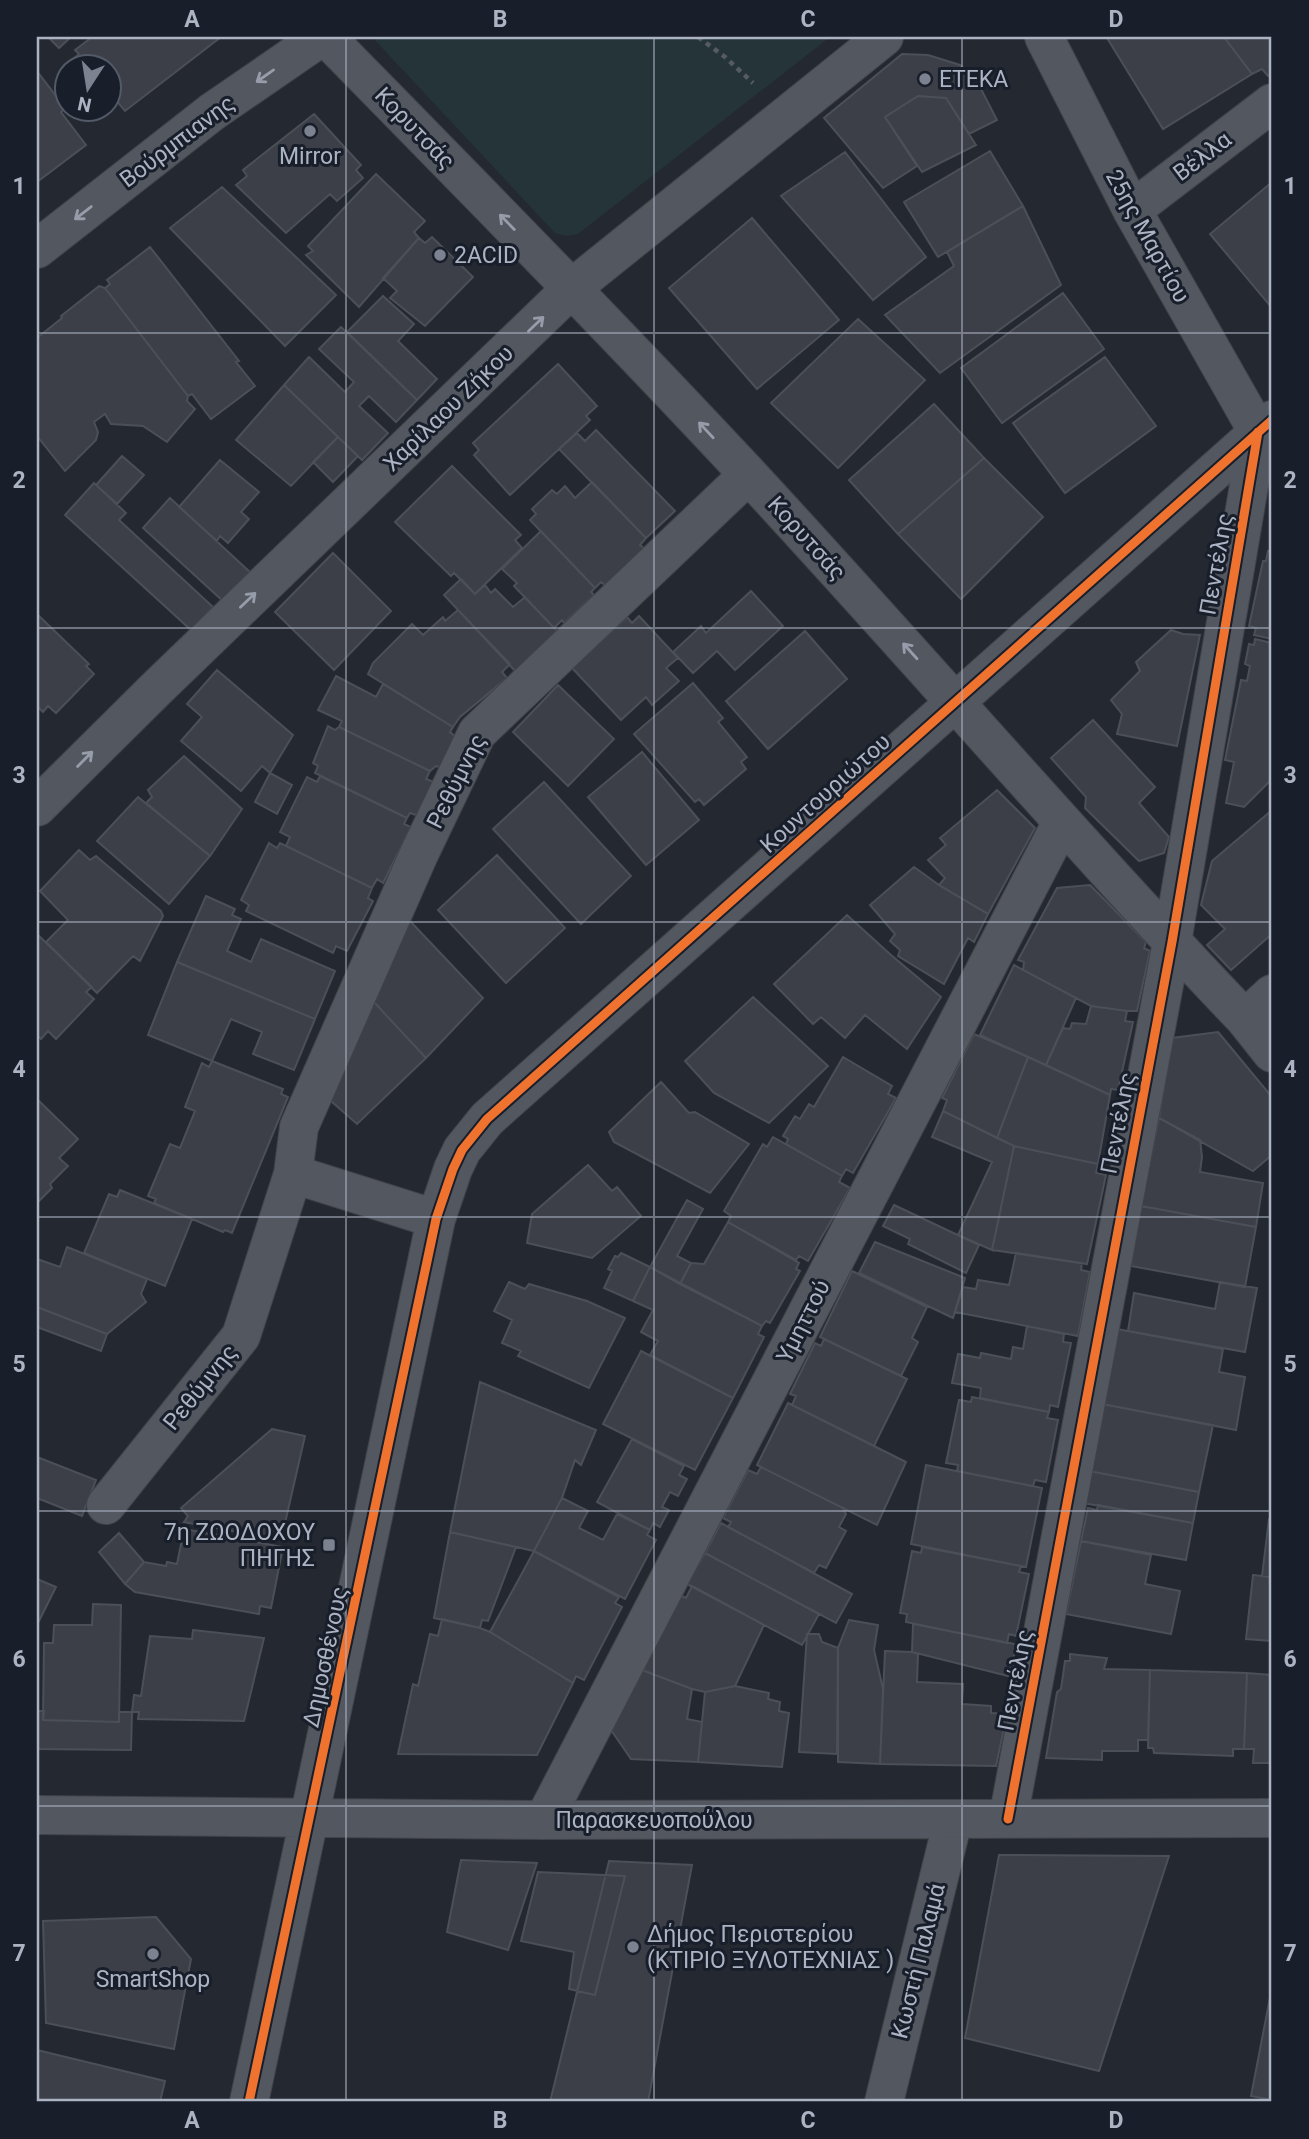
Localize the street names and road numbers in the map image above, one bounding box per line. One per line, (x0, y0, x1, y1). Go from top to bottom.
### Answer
street label: Κορυτσάς (369, 82, 460, 175)
street label: Βούρμπιανης (115, 90, 240, 193)
street label: Βέλλα (1168, 126, 1237, 187)
street label: 25ης Μαρτίου (1100, 165, 1195, 308)
street label: Χαρίλαου Ζήκου (378, 340, 519, 477)
street label: Κορυτσάς (762, 491, 851, 586)
street label: Πεντέλης (1194, 511, 1239, 617)
street label: Κουντουριώτου (755, 728, 896, 859)
street label: Ρεθύμνης (421, 730, 492, 833)
street label: Πεντέλης (1095, 1070, 1142, 1176)
street label: Υμηττού (771, 1275, 836, 1367)
street label: Ρεθύμνης (158, 1339, 243, 1436)
street label: Δημοσθένους (297, 1584, 354, 1730)
street label: Πεντέλης (992, 1627, 1039, 1733)
street label: Παρασκευοπούλου (555, 1807, 753, 1834)
street label: Κωστή Παλαμά (886, 1881, 951, 2041)

